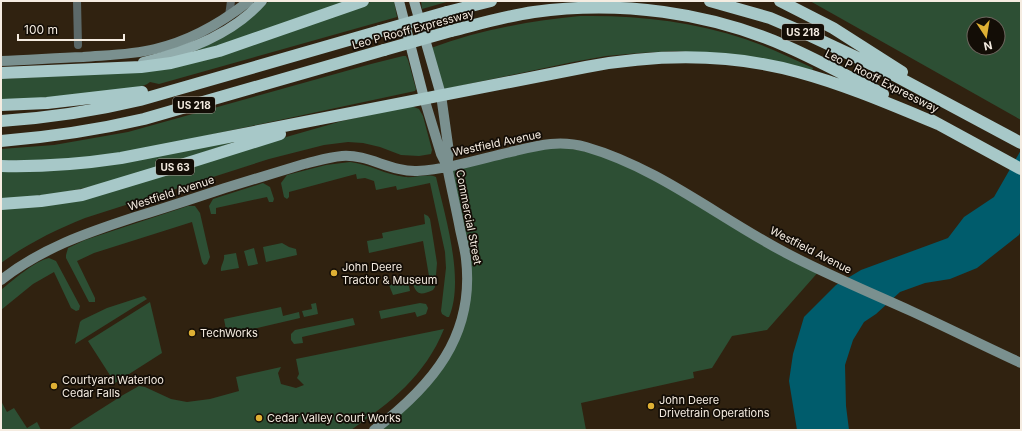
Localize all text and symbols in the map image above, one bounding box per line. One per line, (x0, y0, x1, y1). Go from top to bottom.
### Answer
street label: Leo P Rooff Expressway (350, 6, 476, 52)
scale bar (18, 16, 124, 42)
north arrow (966, 16, 1006, 56)
text: 100 m (24, 22, 58, 37)
road number: US 218 (782, 24, 824, 40)
text: N (983, 38, 994, 54)
street label: Leo P Rooff Expressway (823, 46, 941, 116)
road number: US 218 (173, 97, 215, 113)
street label: Westfield Avenue (451, 127, 543, 159)
road number: US 63 (156, 159, 194, 175)
street label: Commercial Street (453, 168, 485, 266)
street label: Westfield Avenue (126, 172, 216, 214)
street label: Westfield Avenue (768, 223, 854, 277)
place label: John Deere Tractor & Museum (342, 260, 437, 287)
marker: John Deere Tractor & Museum (329, 268, 339, 278)
place label: TechWorks (200, 326, 258, 340)
marker: TechWorks (187, 328, 197, 338)
place label: Courtyard Waterloo Cedar Falls (62, 373, 164, 400)
marker: Courtyard Waterloo Cedar Falls (49, 381, 59, 391)
place label: John Deere Drivetrain Operations (659, 393, 770, 420)
marker: John Deere Drivetrain Operations (646, 401, 656, 411)
place label: Cedar Valley Court Works (267, 411, 401, 425)
marker: Cedar Valley Court Works (254, 413, 264, 423)

